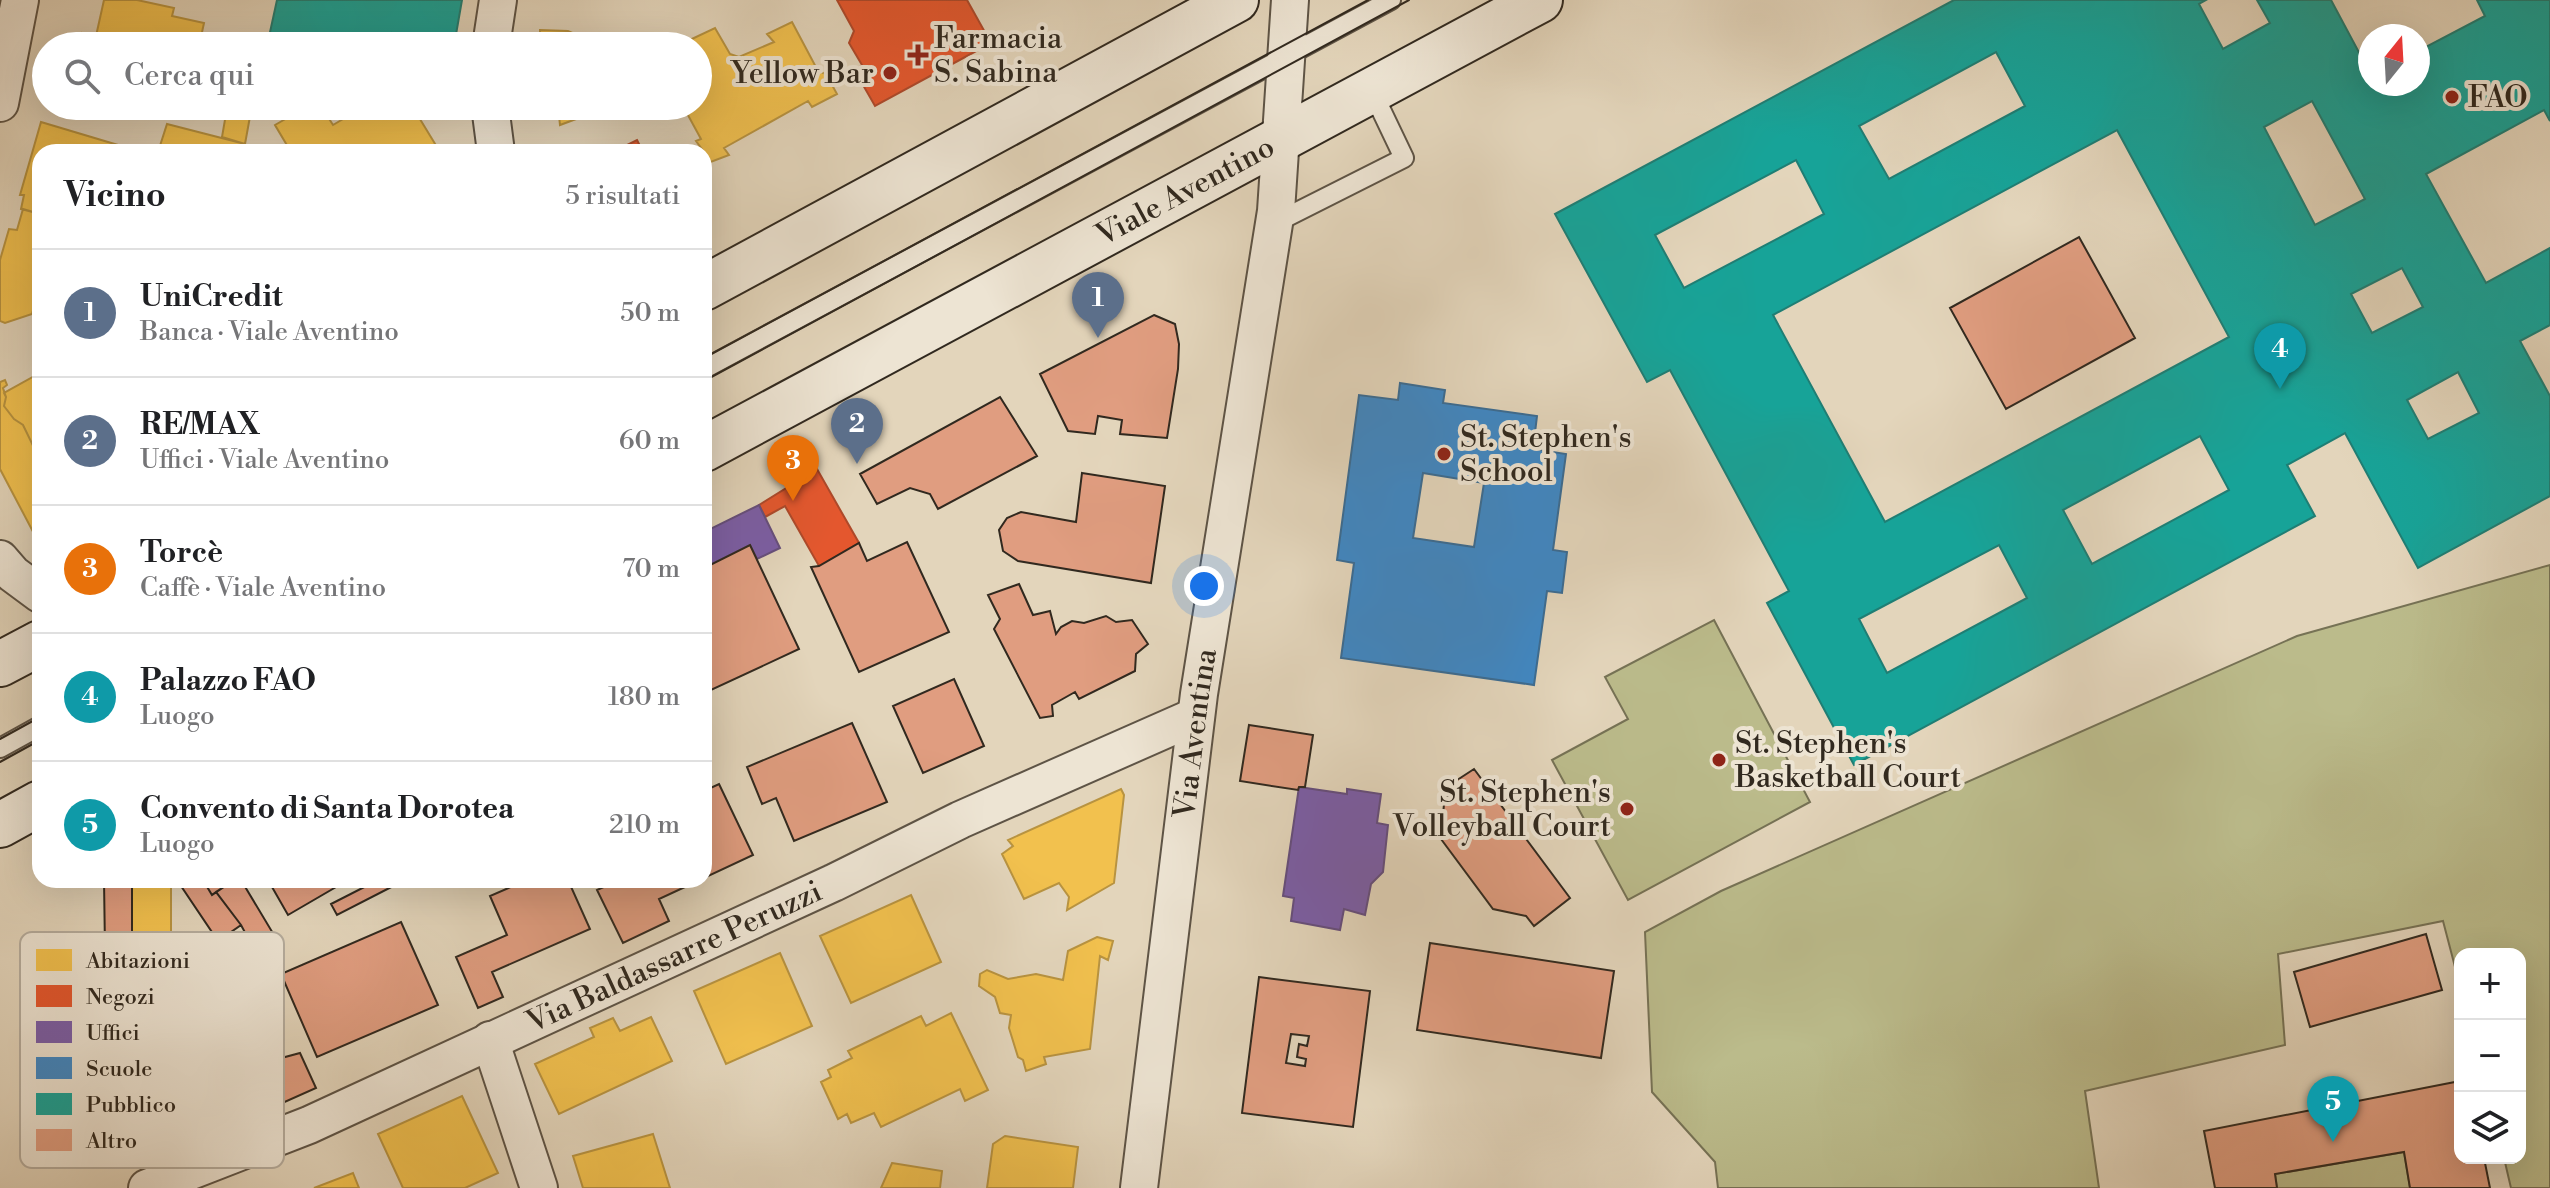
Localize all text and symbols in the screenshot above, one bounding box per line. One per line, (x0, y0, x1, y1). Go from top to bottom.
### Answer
place label: Farmacia S. Sabina (934, 20, 1063, 92)
north arrow (2358, 24, 2430, 96)
search box (32, 32, 712, 120)
marker: Farmacia S. Sabina (909, 46, 927, 64)
icon: search (60, 54, 104, 98)
place label: Yellow Bar (729, 55, 874, 93)
text: Cerca qui (124, 57, 254, 95)
marker: Yellow Bar (881, 64, 899, 82)
place label: FAO (2468, 79, 2528, 117)
marker: FAO (2443, 88, 2461, 106)
street label: Viale Aventino (1089, 128, 1281, 255)
text: Vicino (64, 175, 166, 217)
text: 5 risultati (566, 180, 680, 212)
pin: 1 (1072, 272, 1124, 338)
text: UniCredit (140, 278, 283, 316)
text: 1 (84, 297, 96, 329)
text: 50 m (620, 297, 680, 329)
text: Banca · Viale Aventino (140, 316, 399, 348)
pin: 4 (2254, 323, 2306, 389)
pin: 2 (831, 398, 883, 464)
text: RE/MAX (140, 406, 260, 444)
place label: St. Stephen's School (1460, 419, 1632, 491)
text: 2 (82, 425, 98, 457)
text: 60 m (619, 425, 680, 457)
pin: 3 (767, 435, 819, 501)
text: Uffici · Viale Aventino (140, 444, 389, 476)
marker: St. Stephen's School (1435, 445, 1453, 463)
text: Torcè (140, 534, 223, 572)
text: 3 (82, 553, 98, 585)
text: 70 m (622, 553, 680, 585)
your location (1184, 566, 1224, 606)
text: Caffè · Viale Aventino (140, 572, 386, 604)
street label: Via Aventina (1166, 645, 1226, 822)
text: Palazzo FAO (140, 662, 316, 700)
text: 4 (81, 681, 99, 713)
text: 180 m (608, 681, 680, 713)
text: Luogo (140, 700, 215, 732)
place label: St. Stephen's Basketball Court (1734, 725, 1962, 797)
marker: St. Stephen's Basketball Court (1710, 751, 1728, 769)
place label: St. Stephen's Volleyball Court (1392, 774, 1611, 846)
text: Convento di Santa Dorotea (140, 790, 514, 828)
marker: St. Stephen's Volleyball Court (1618, 800, 1636, 818)
text: 5 (82, 809, 98, 841)
text: 210 m (609, 809, 680, 841)
text: Luogo (140, 828, 215, 860)
street label: Via Baldassarre Peruzzi (520, 873, 828, 1042)
legend (20, 932, 284, 1168)
text: Abitazioni (85, 948, 190, 975)
map controls (2454, 948, 2526, 1164)
button: + (2454, 948, 2526, 1020)
text: Negozi (86, 984, 155, 1011)
text: Uffici (86, 1020, 140, 1047)
button: − (2454, 1020, 2526, 1092)
text: Scuole (86, 1056, 152, 1083)
pin: 5 (2307, 1076, 2359, 1142)
text: Pubblico (86, 1092, 176, 1119)
button: layers (2454, 1092, 2526, 1164)
text: Altro (85, 1128, 137, 1155)

